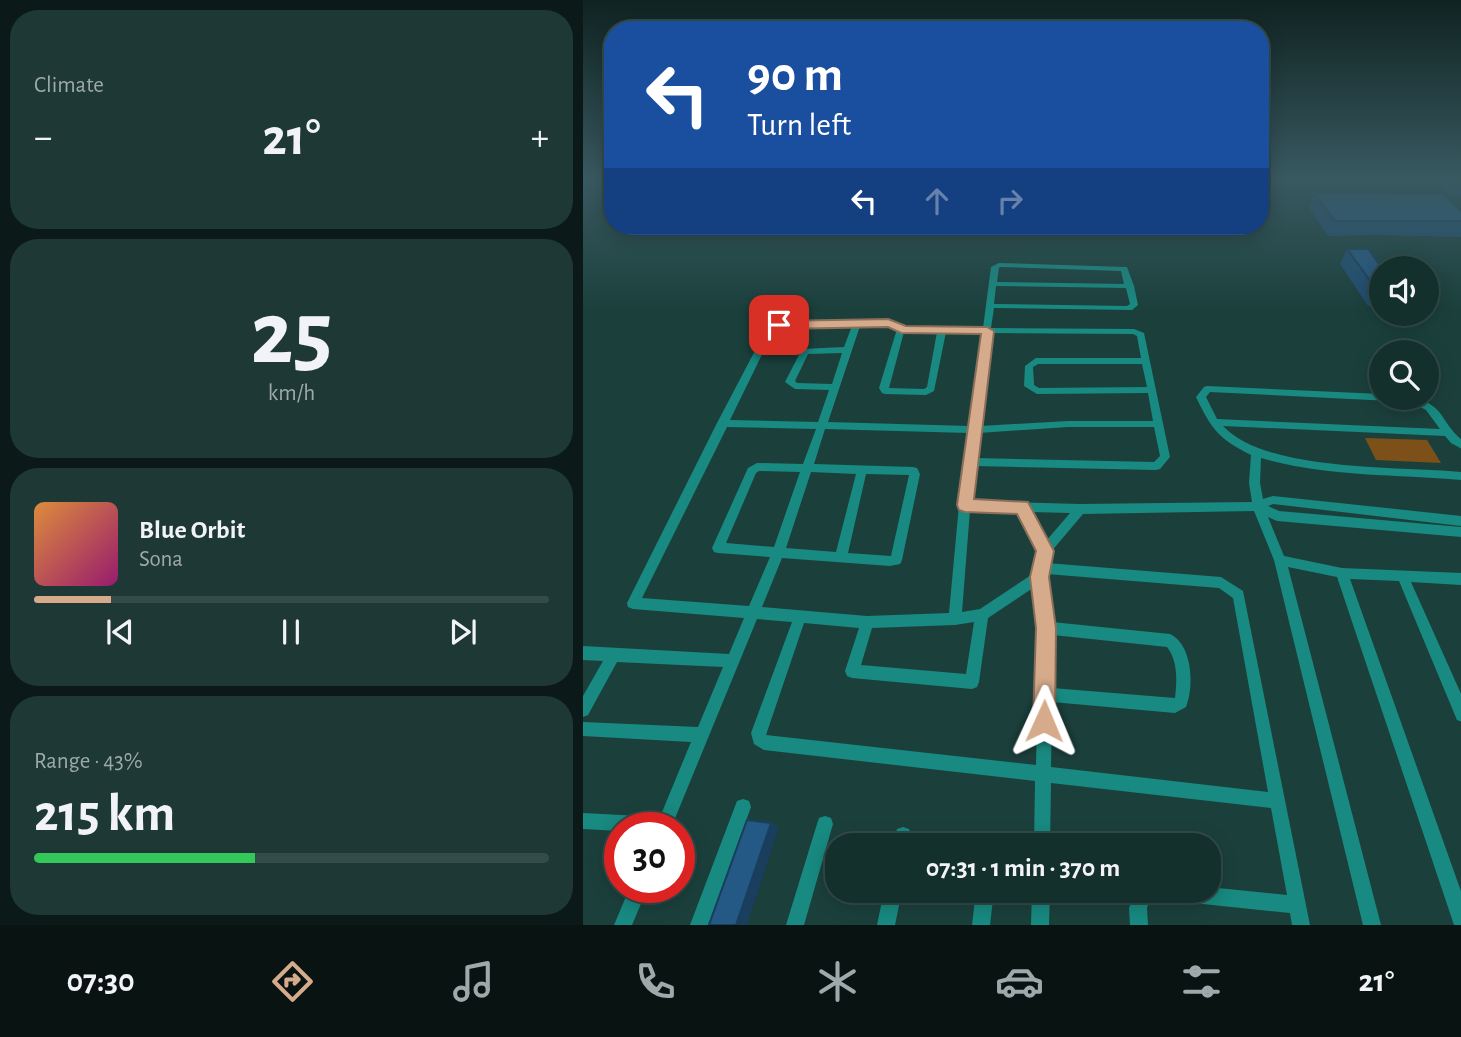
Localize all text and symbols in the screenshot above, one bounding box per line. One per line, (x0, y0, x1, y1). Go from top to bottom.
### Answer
icon: left (632, 49, 723, 140)
text: 90 m (747, 51, 843, 100)
text: Climate (34, 74, 104, 97)
text: Turn left (747, 109, 851, 141)
text: 21° (262, 112, 321, 164)
text: − (34, 119, 52, 157)
text: + (531, 119, 549, 157)
icon: left (845, 182, 883, 220)
icon: ahead (918, 182, 956, 220)
icon: right (991, 182, 1029, 220)
map controls (1369, 256, 1439, 410)
button: sound (1369, 256, 1439, 326)
text: 25 (250, 289, 333, 380)
pin (749, 295, 809, 355)
icon: arrive (760, 306, 798, 344)
button: search (1369, 340, 1439, 410)
text: km/h (268, 382, 315, 405)
text: Blue Orbit (139, 517, 245, 543)
text: Sona (139, 548, 183, 571)
icon: previous (101, 613, 139, 651)
icon: pause (272, 613, 310, 651)
icon: next (444, 613, 482, 651)
position arrow (1007, 684, 1081, 758)
text: Range · 43% (34, 750, 143, 773)
text: 215 km (34, 788, 175, 840)
speed limit sign: 30 (604, 812, 695, 903)
text: 07:31 · 1 min · 370 m (926, 855, 1120, 881)
icon: directions (268, 957, 317, 1006)
icon: music (449, 957, 498, 1006)
icon: phone (631, 957, 680, 1006)
icon: climate (813, 957, 862, 1006)
icon: car (995, 957, 1044, 1006)
icon: filters (1177, 957, 1226, 1006)
text: 07:30 (66, 965, 135, 997)
text: 21° (1359, 965, 1394, 997)

